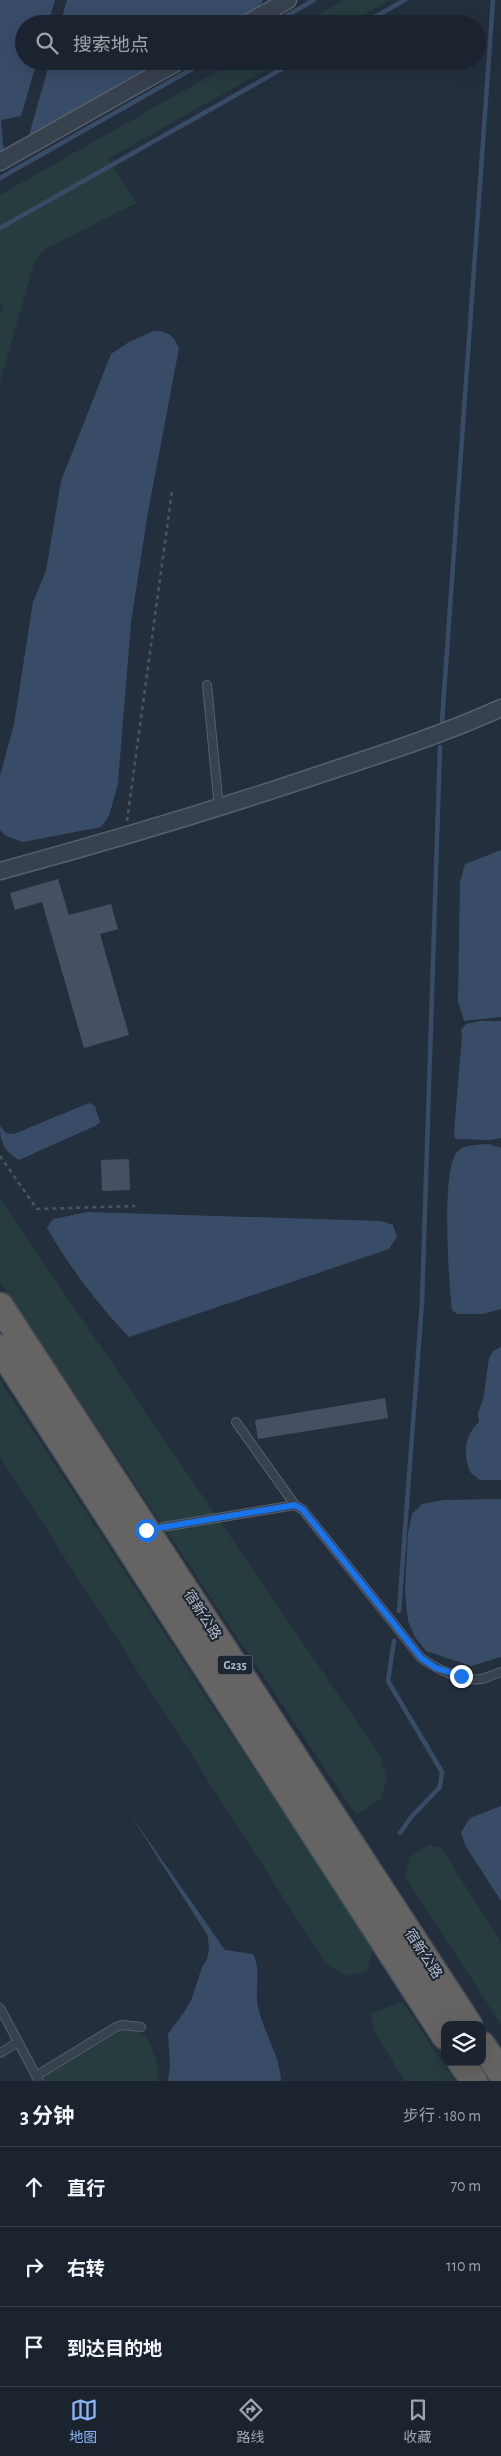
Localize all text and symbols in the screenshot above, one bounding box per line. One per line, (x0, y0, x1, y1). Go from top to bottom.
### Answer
search box (15, 15, 486, 70)
icon: search (33, 29, 61, 57)
text: 搜索地点 (73, 36, 149, 55)
route start (135, 1519, 158, 1542)
street label: 宿新公路 (181, 1587, 225, 1642)
road number: G235 (218, 1656, 252, 1674)
route end (450, 1665, 473, 1688)
street label: 宿新公路 (402, 1926, 446, 1981)
map controls (441, 2021, 486, 2066)
button: layers (441, 2021, 486, 2066)
text: 3 分钟 (20, 2106, 74, 2127)
text: 步行 · 180 m (403, 2108, 481, 2124)
icon: ahead (20, 2173, 48, 2201)
text: 70 m (450, 2178, 481, 2194)
text: 直行 (67, 2180, 105, 2199)
icon: right (20, 2253, 48, 2281)
text: 110 m (446, 2258, 481, 2274)
text: 右转 (67, 2260, 105, 2279)
icon: arrive (20, 2333, 48, 2361)
text: 到达目的地 (67, 2340, 162, 2359)
tab: 地图 (70, 2396, 98, 2447)
tab: 路线 (237, 2396, 265, 2447)
tab: 收藏 (404, 2396, 432, 2447)

